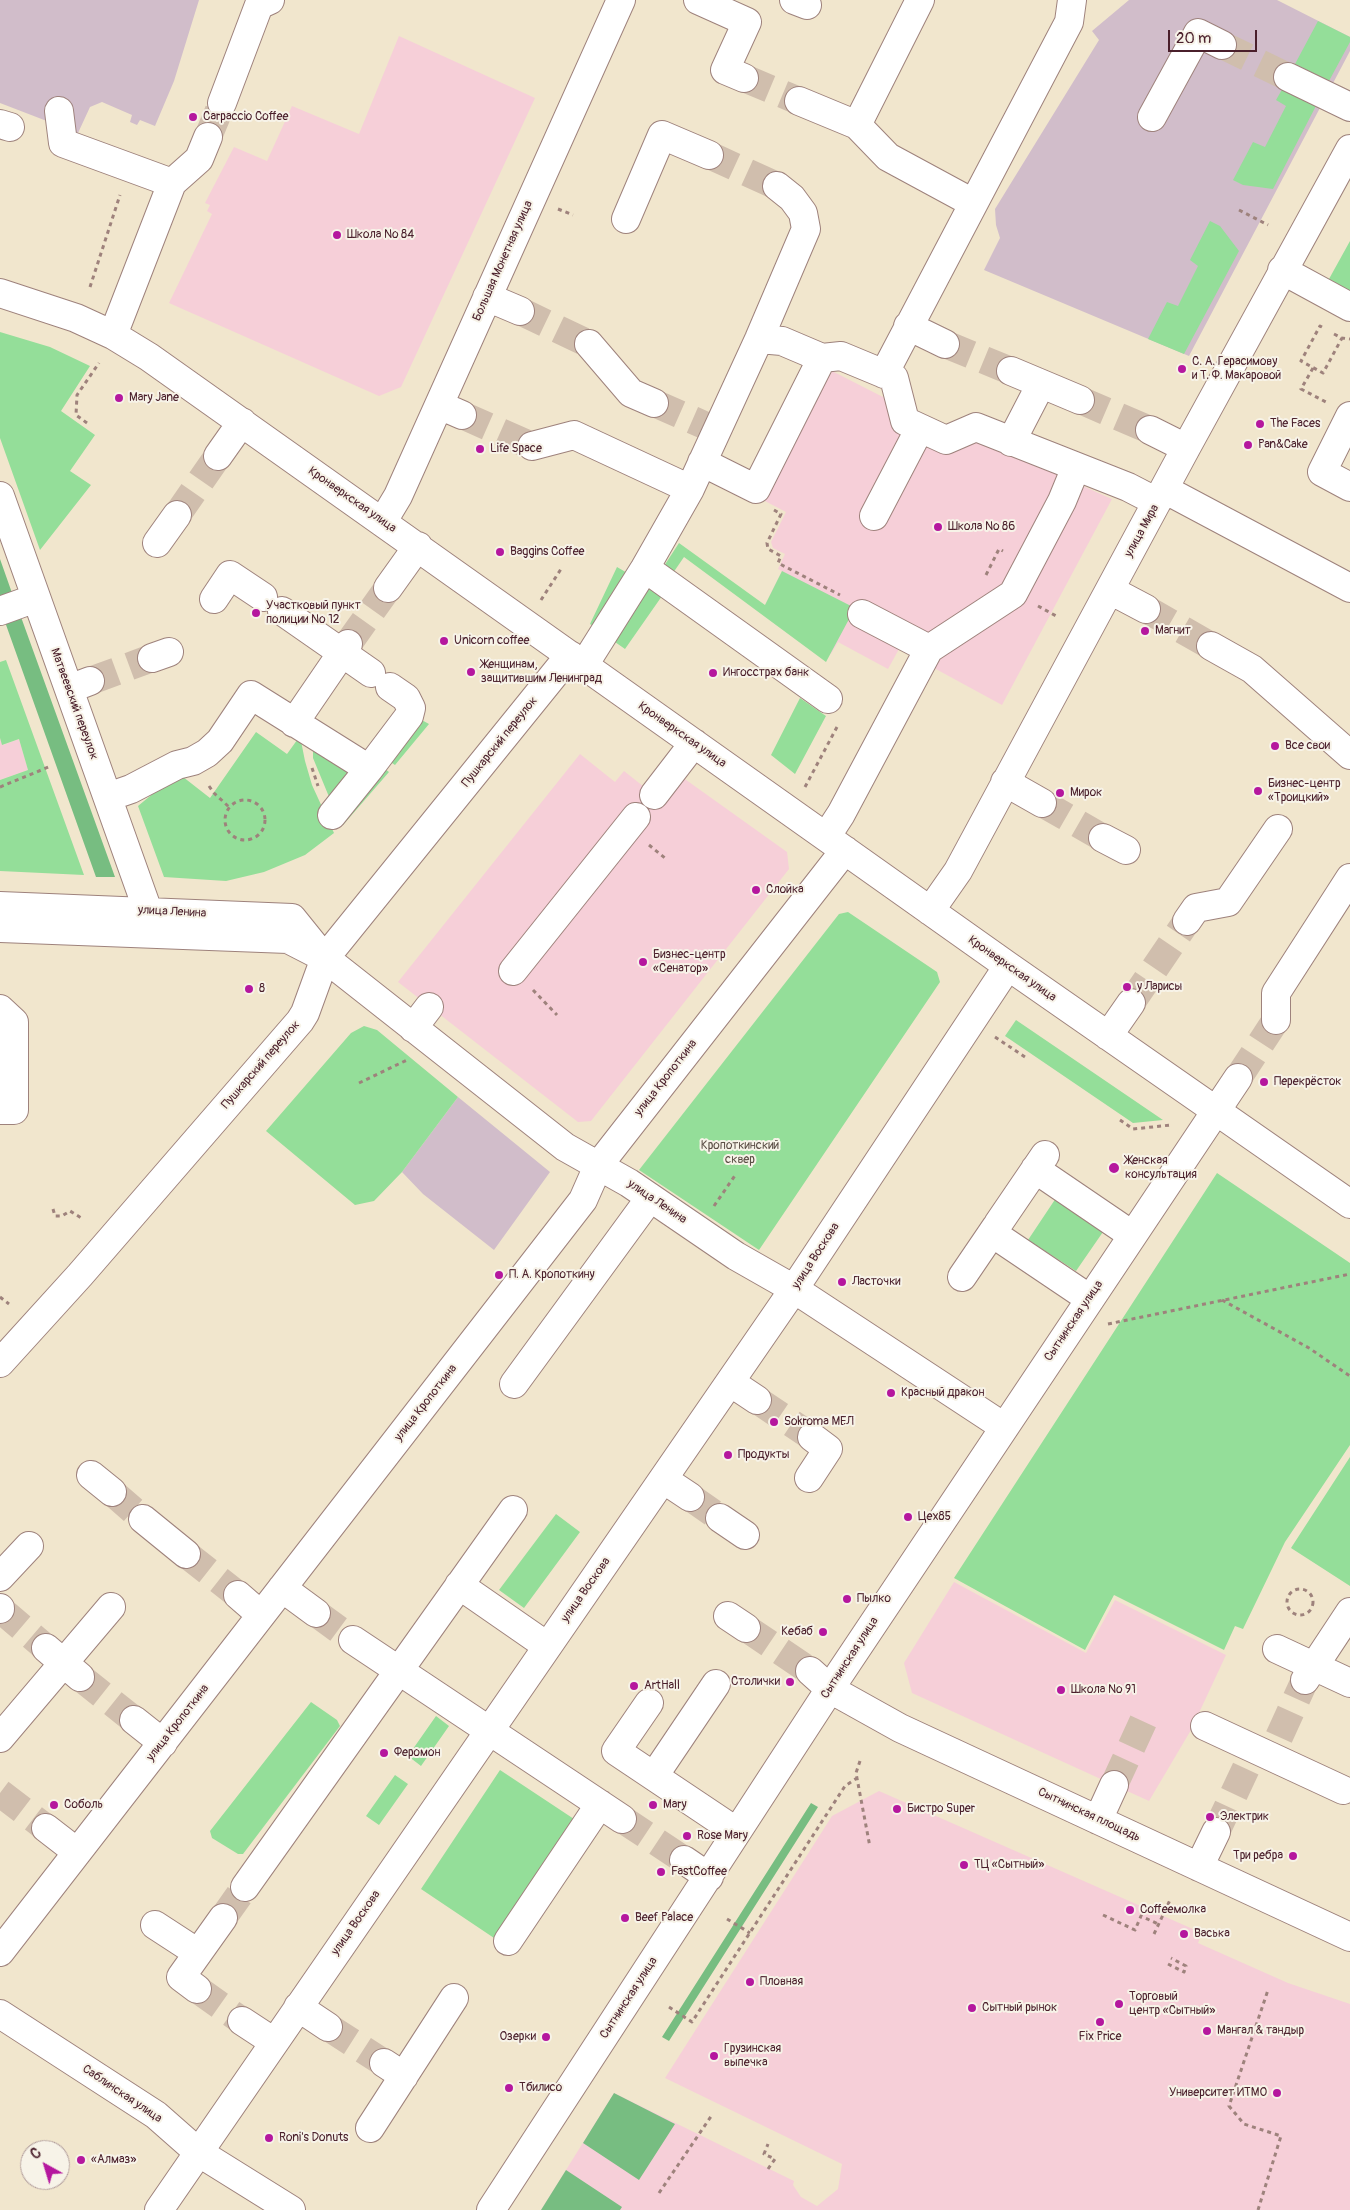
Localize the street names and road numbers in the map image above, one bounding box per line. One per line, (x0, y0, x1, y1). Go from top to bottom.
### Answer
street label: Большая Монетная улица (470, 198, 536, 324)
street label: Кронверкская улица (305, 464, 399, 536)
street label: улица Мира (1122, 502, 1162, 560)
street label: Матвеевский переулок (47, 646, 101, 762)
street label: Пушкарский переулок (459, 694, 541, 790)
street label: Кронверкская улица (635, 699, 729, 771)
street label: улица Ленина (137, 903, 207, 921)
street label: Кронверкская улица (965, 933, 1059, 1005)
street label: Пушкарский переулок (219, 1018, 303, 1112)
street label: улица Кропоткина (632, 1037, 700, 1119)
street label: улица Ленина (625, 1177, 689, 1227)
street label: улица Воскова (789, 1220, 843, 1292)
street label: Сытнинская улица (1042, 1278, 1106, 1364)
street label: улица Кропоткина (392, 1362, 460, 1444)
street label: улица Воскова (558, 1555, 614, 1625)
street label: Сытнинская улица (818, 1614, 882, 1702)
street label: улица Кропоткина (144, 1682, 212, 1764)
street label: Сытнинская площадь (1035, 1785, 1143, 1845)
street label: улица Воскова (328, 1888, 384, 1958)
street label: Сытнинская улица (597, 1954, 661, 2042)
street label: Саблинская улица (79, 2062, 165, 2126)

